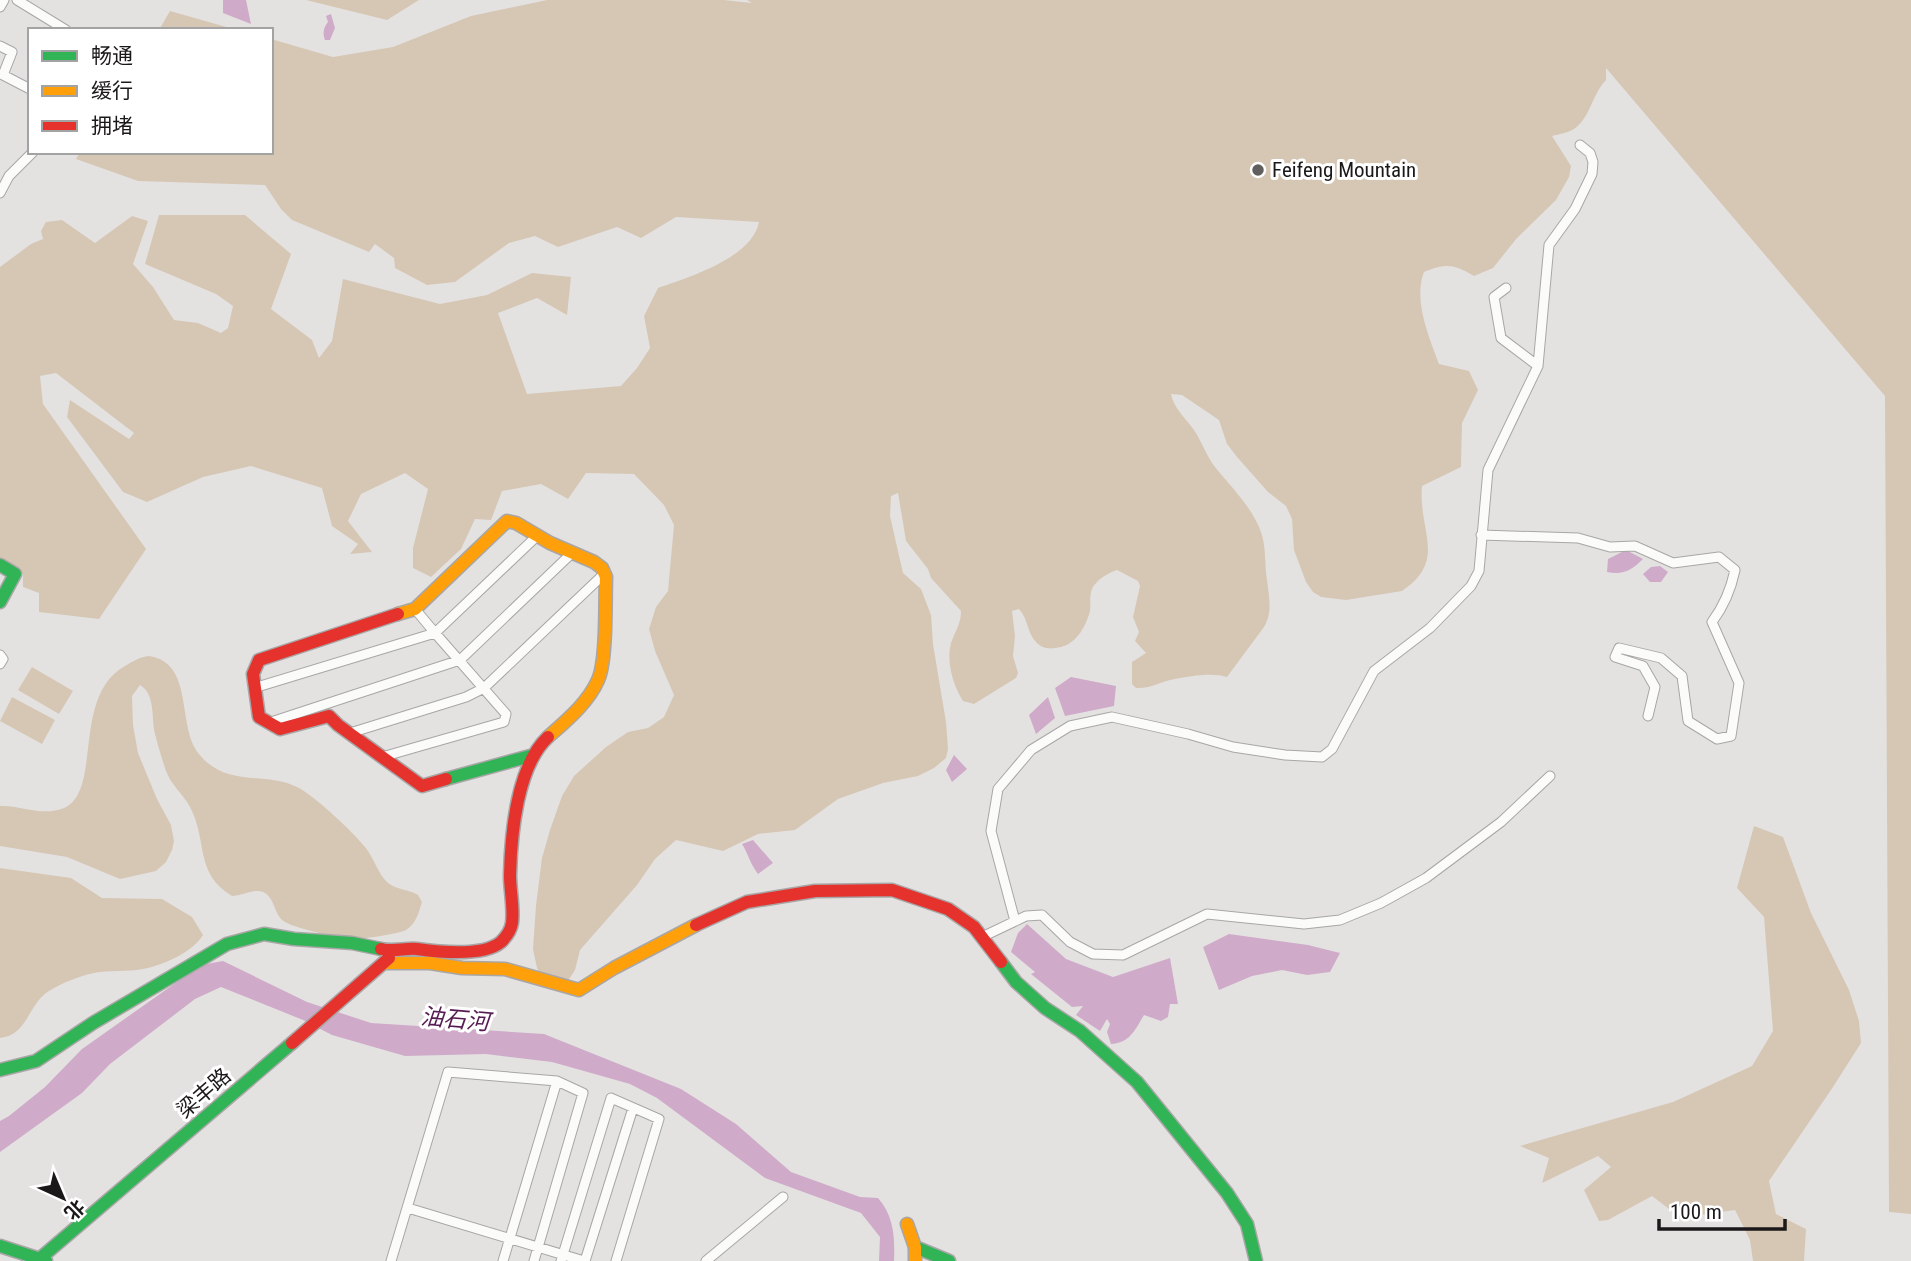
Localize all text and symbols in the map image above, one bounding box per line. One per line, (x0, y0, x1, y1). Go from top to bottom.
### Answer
legend (28, 28, 273, 154)
text: 畅通 (91, 44, 133, 68)
text: 缓行 (91, 79, 133, 103)
text: 拥堵 (91, 114, 133, 138)
place label: Feifeng Mountain (1272, 158, 1416, 182)
marker: Feifeng Mountain (1250, 162, 1266, 178)
water label: 油石河 (419, 1003, 494, 1036)
street label: 梁丰路 (172, 1063, 236, 1123)
north arrow (28, 1163, 98, 1233)
scale bar (1659, 1188, 1785, 1232)
text: 北 (60, 1195, 89, 1225)
text: 100 m (1670, 1200, 1722, 1224)

